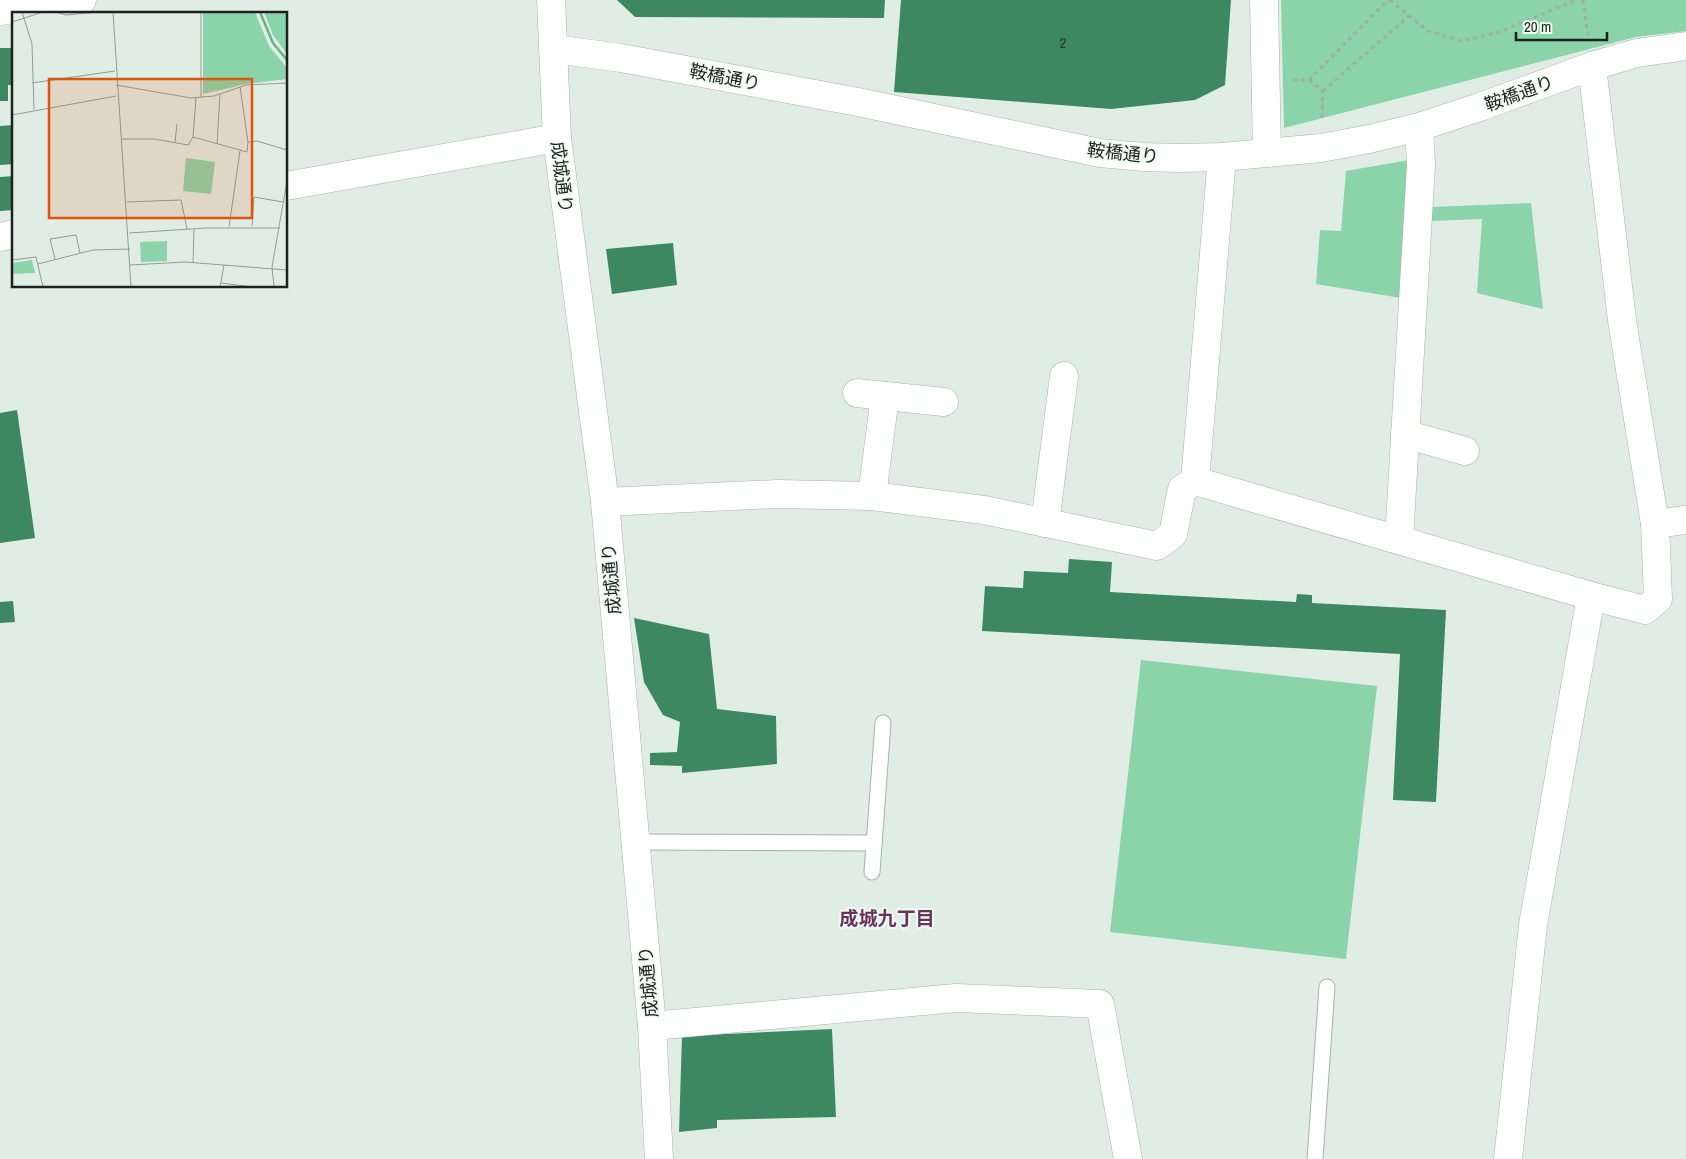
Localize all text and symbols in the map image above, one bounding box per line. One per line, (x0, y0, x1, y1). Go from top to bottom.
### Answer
scale bar (1516, 10, 1607, 42)
inset map (12, 12, 288, 288)
text: 20 m (1524, 16, 1551, 37)
house number: 2 (1060, 32, 1067, 53)
street label: 鞍橋通り (687, 58, 763, 96)
street label: 鞍橋通り (1481, 69, 1557, 117)
street label: 鞍橋通り (1086, 137, 1160, 169)
street label: 成城通り (545, 140, 579, 214)
street label: 成城通り (595, 542, 627, 616)
district label: 成城九丁目 (839, 905, 935, 931)
street label: 成城通り (632, 945, 664, 1019)

